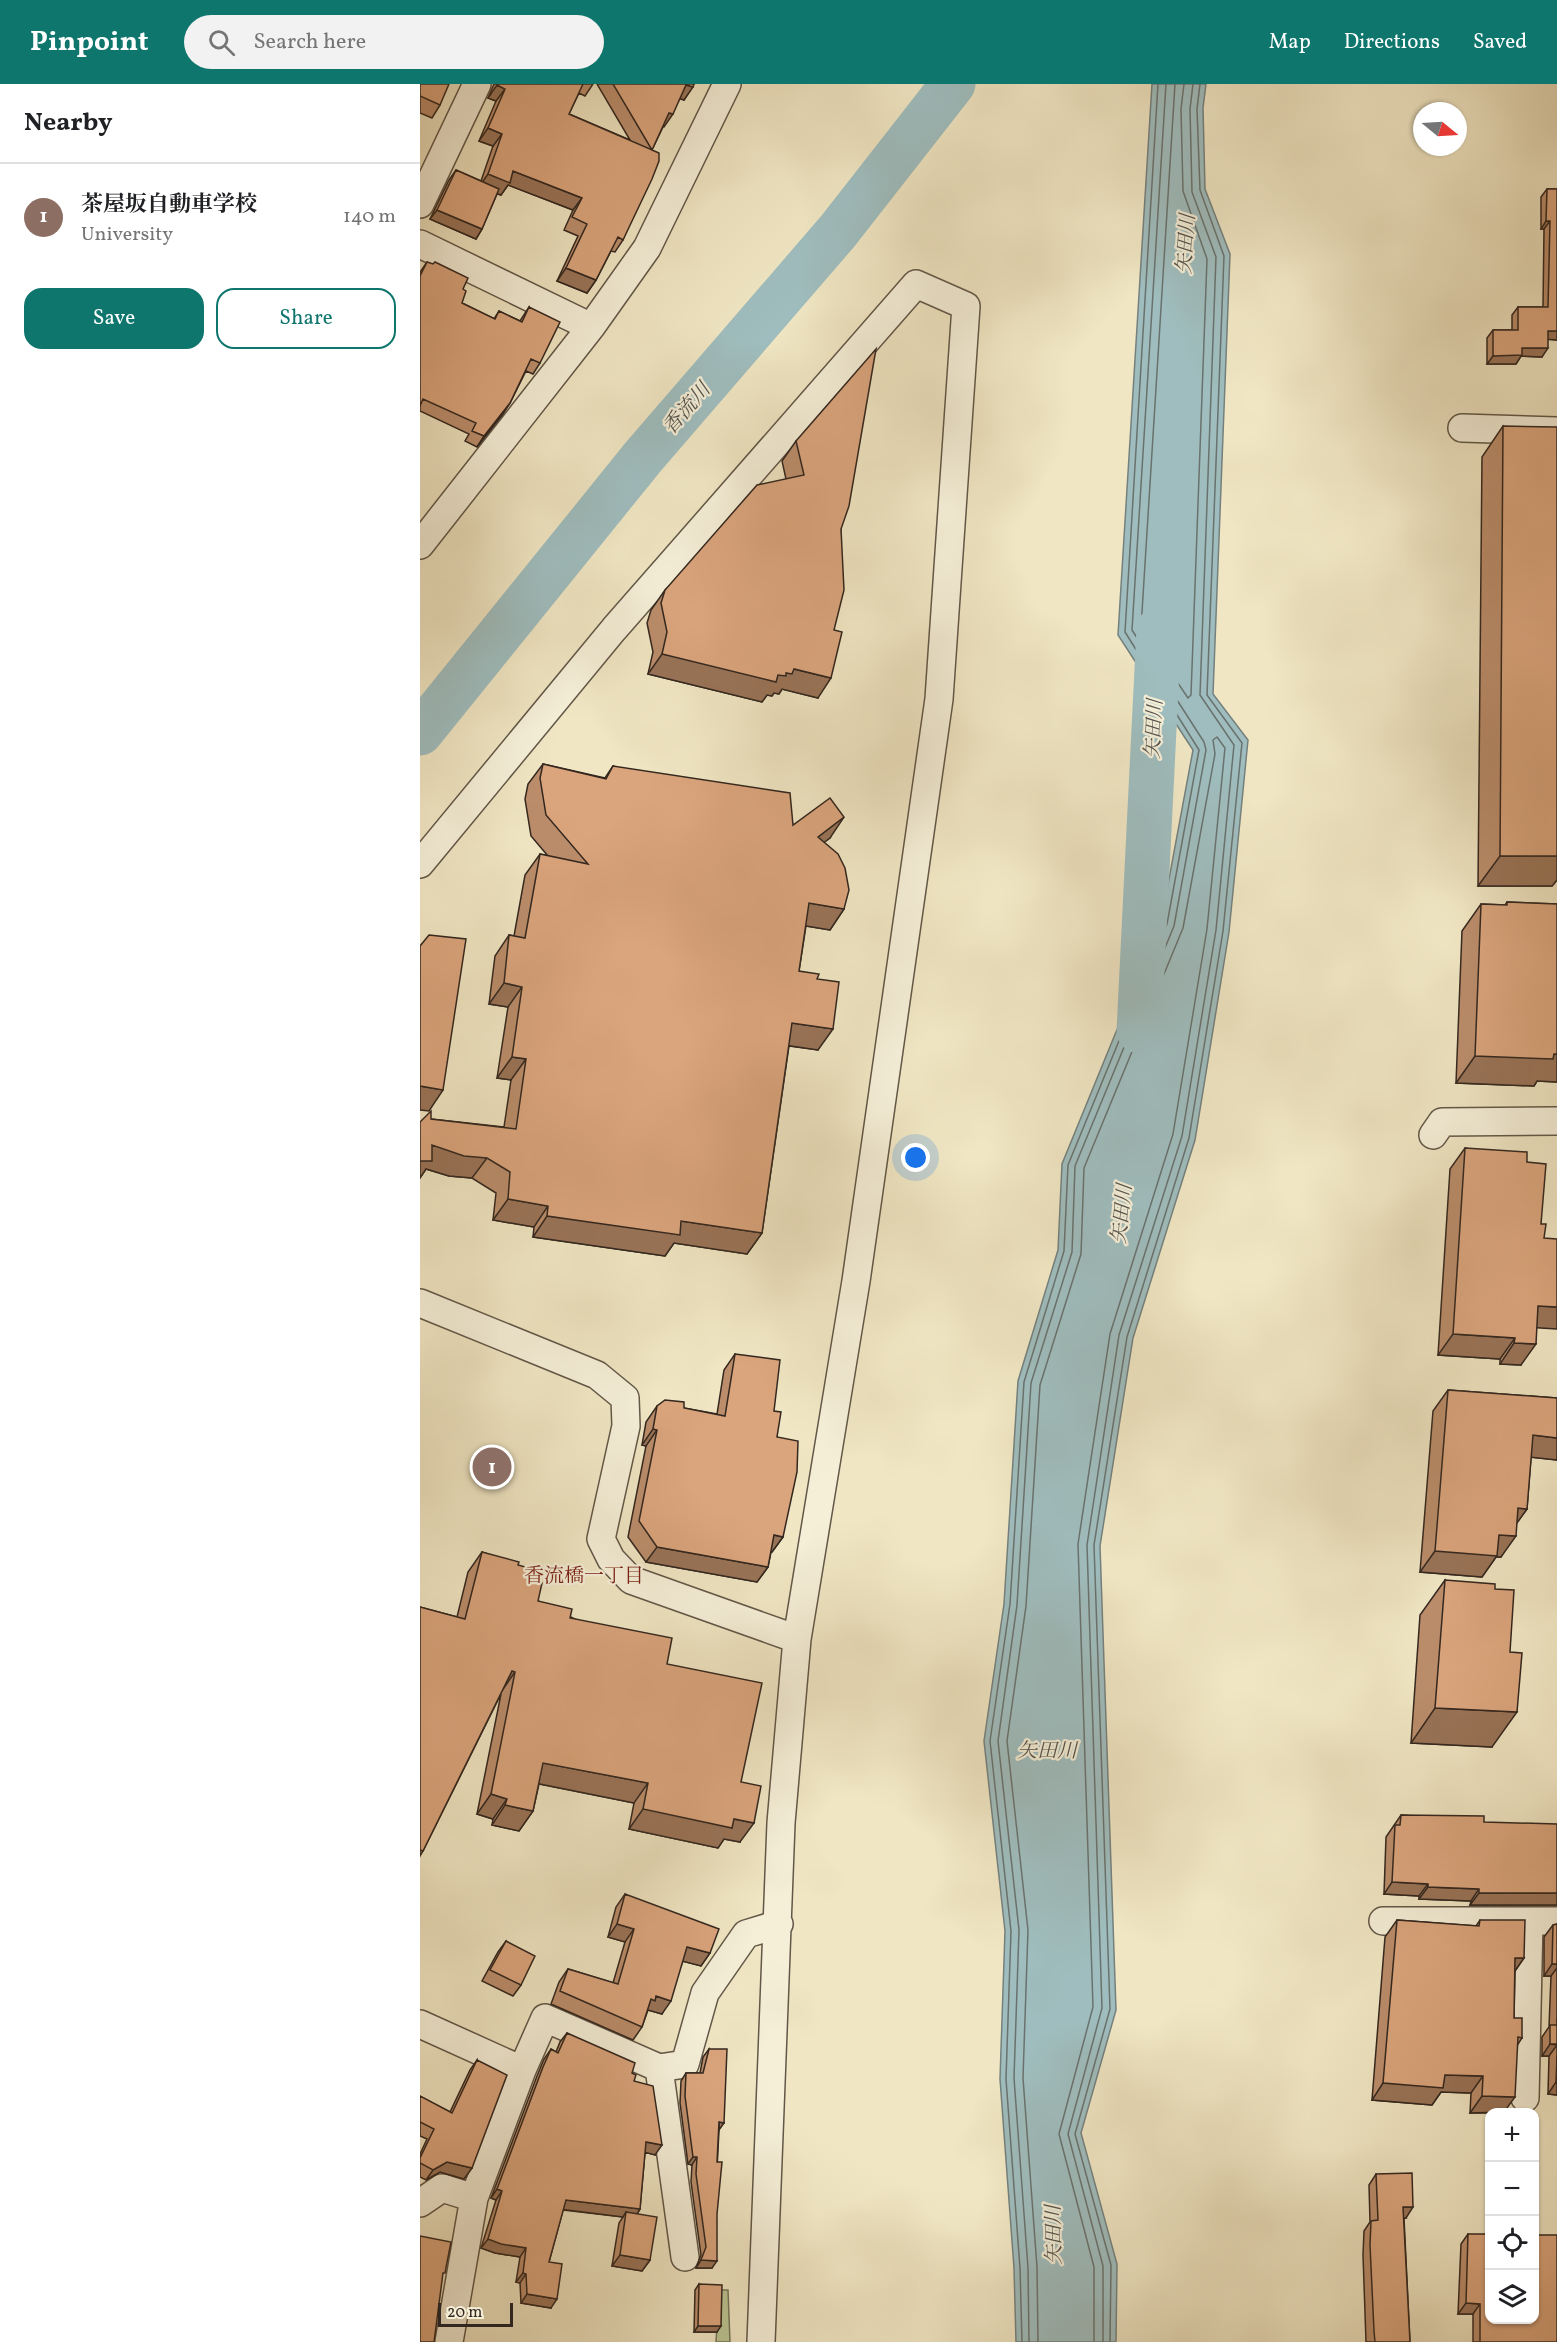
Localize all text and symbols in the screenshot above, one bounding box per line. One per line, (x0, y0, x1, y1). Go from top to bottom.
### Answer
search box (184, 15, 604, 69)
text: Pinpoint (30, 23, 148, 62)
icon: search (205, 26, 238, 59)
text: Search here (253, 27, 366, 58)
text: Map (1269, 28, 1311, 57)
text: Directions (1344, 28, 1440, 57)
text: Saved (1473, 28, 1527, 57)
north arrow (1413, 102, 1467, 156)
text: Nearby (24, 105, 113, 141)
text: 茶屋坂自動車学校 (81, 190, 257, 221)
text: 1 (39, 203, 48, 231)
text: 140 m (343, 203, 396, 231)
water label: 矢田川 (1171, 211, 1203, 275)
text: University (81, 221, 173, 249)
button: Save (24, 288, 204, 349)
button: Share (216, 288, 396, 349)
water label: 香流川 (657, 376, 719, 441)
water label: 矢田川 (1139, 696, 1171, 760)
your location (901, 1143, 930, 1172)
water label: 矢田川 (1106, 1181, 1140, 1246)
pin: 1 (472, 1444, 512, 1490)
district label: 香流橋一丁目 (524, 1563, 644, 1591)
water label: 矢田川 (1017, 1738, 1079, 1766)
map controls (1485, 2108, 1539, 2324)
button: + (1485, 2108, 1539, 2162)
button: − (1485, 2162, 1539, 2216)
water label: 矢田川 (1040, 2203, 1070, 2265)
button: locate (1485, 2216, 1539, 2270)
button: layers (1485, 2270, 1539, 2324)
scale bar (438, 2300, 513, 2328)
text: 20 m (447, 2302, 482, 2324)

